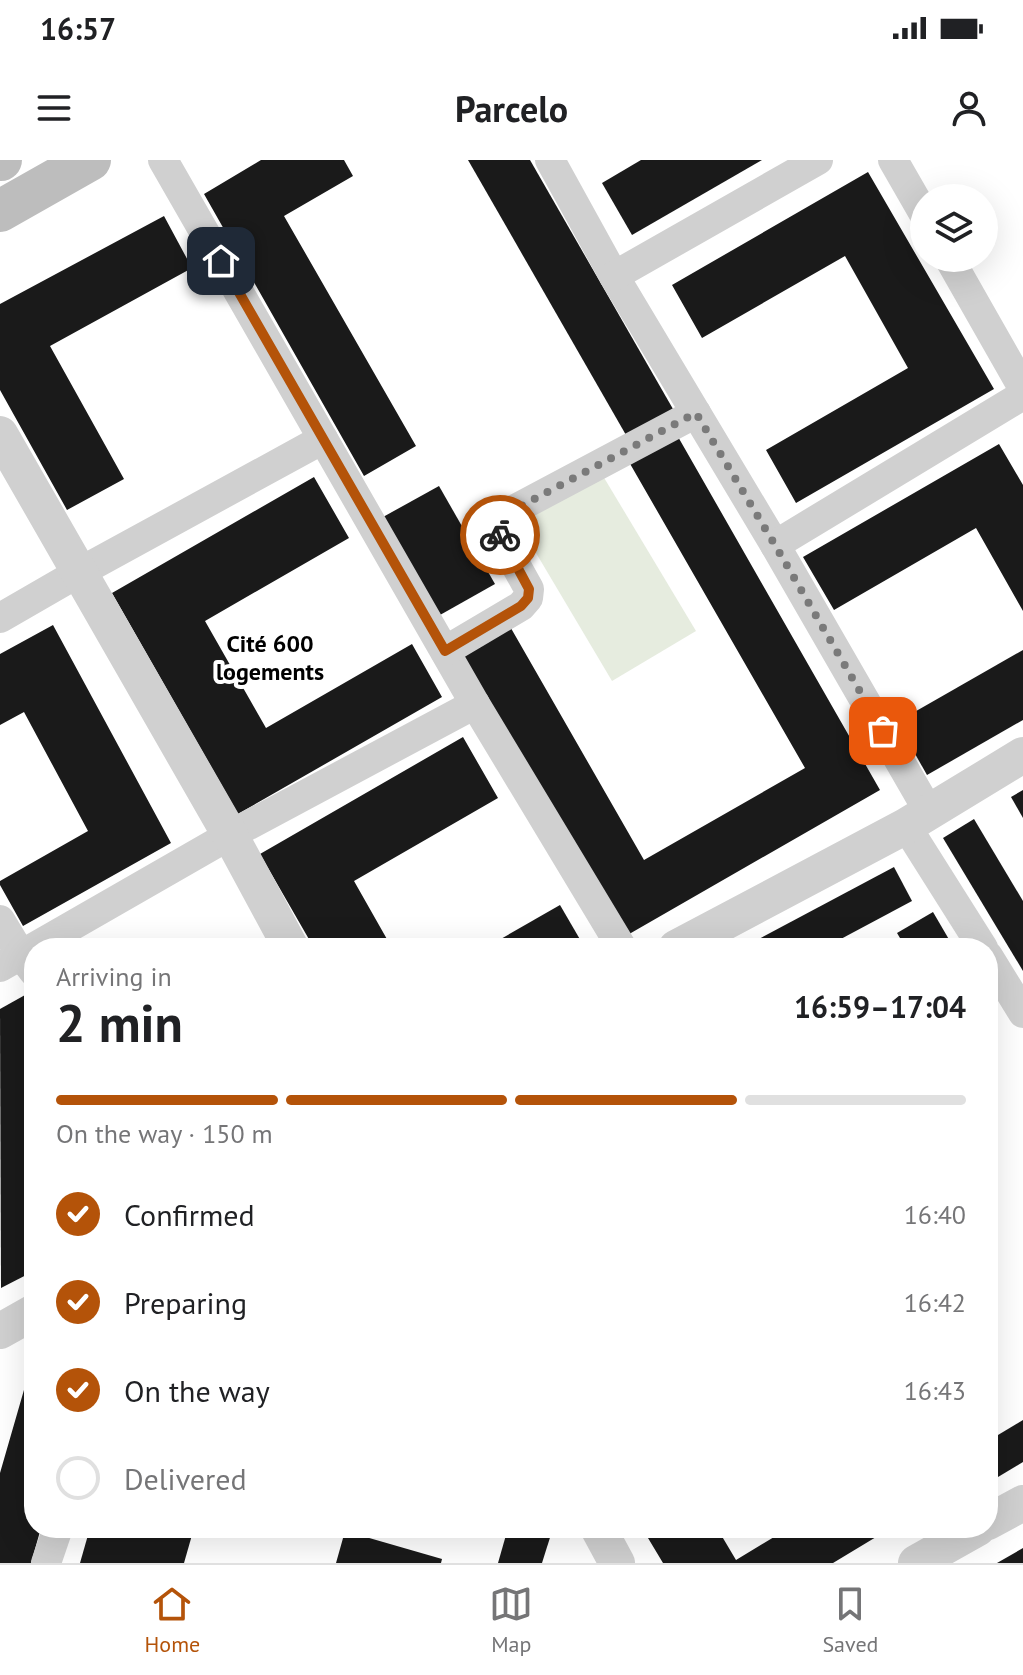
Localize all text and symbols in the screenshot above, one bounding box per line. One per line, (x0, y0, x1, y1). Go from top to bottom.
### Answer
text: 16:57 (40, 9, 116, 48)
text: Parcelo (455, 85, 568, 132)
icon: menu (32, 86, 76, 130)
icon: person (947, 86, 991, 130)
map controls (910, 184, 998, 272)
button: layers (910, 184, 998, 272)
pin (187, 227, 255, 295)
icon: home (199, 239, 243, 283)
courier (460, 495, 540, 575)
icon: bike (478, 513, 522, 557)
district label: Cité 600 logements (216, 628, 324, 687)
pin (849, 697, 917, 765)
icon: bag (861, 709, 905, 753)
text: Arriving in (56, 960, 172, 993)
text: 16:59–17:04 (794, 987, 966, 1026)
text: 2 min (56, 989, 183, 1056)
text: On the way · 150 m (56, 1117, 273, 1150)
icon: check (56, 1192, 100, 1236)
text: Confirmed (124, 1195, 255, 1234)
text: 16:40 (904, 1198, 966, 1231)
icon: check (56, 1280, 100, 1324)
text: Preparing (124, 1283, 247, 1322)
text: 16:42 (904, 1286, 966, 1319)
icon: check (56, 1368, 100, 1412)
text: On the way (124, 1371, 270, 1410)
text: 16:43 (904, 1374, 966, 1407)
text: Delivered (124, 1459, 247, 1498)
tab: Home (145, 1582, 200, 1658)
tab: Map (489, 1582, 533, 1658)
tab: Saved (822, 1582, 878, 1658)

